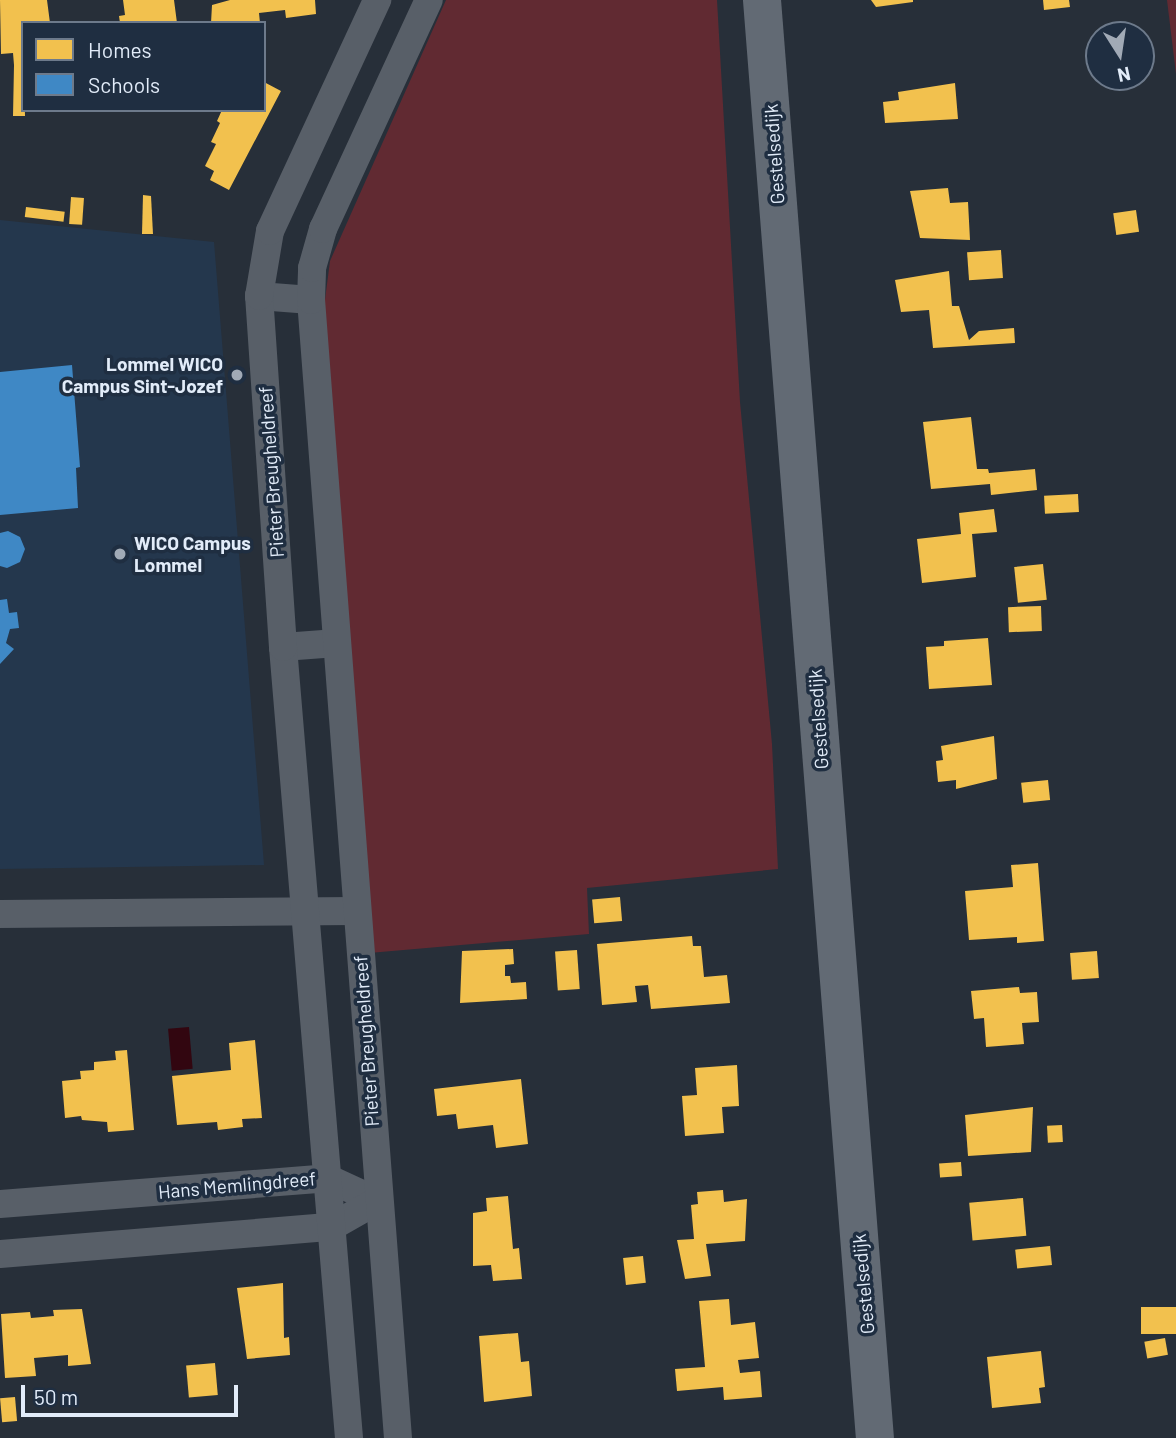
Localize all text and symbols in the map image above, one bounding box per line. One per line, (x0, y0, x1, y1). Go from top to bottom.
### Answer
legend (21, 21, 266, 112)
north arrow (1085, 21, 1155, 91)
text: Homes (88, 37, 152, 62)
text: N (1115, 63, 1133, 88)
text: Schools (88, 72, 160, 97)
street label: Gestelsedijk (759, 103, 789, 205)
place label: Lommel WICO Campus Sint-Jozef (62, 353, 223, 397)
marker: Lommel WICO Campus Sint-Jozef (229, 367, 245, 383)
street label: Pieter Breugheldreef (254, 386, 288, 558)
place label: WICO Campus Lommel (134, 532, 251, 576)
marker: WICO Campus Lommel (112, 546, 128, 562)
street label: Gestelsedijk (803, 668, 833, 770)
street label: Pieter Breugheldreef (349, 955, 383, 1127)
street label: Hans Memlingdreef (157, 1167, 317, 1203)
street label: Gestelsedijk (847, 1233, 879, 1335)
scale bar (24, 1372, 242, 1416)
text: 50 m (34, 1384, 78, 1409)

